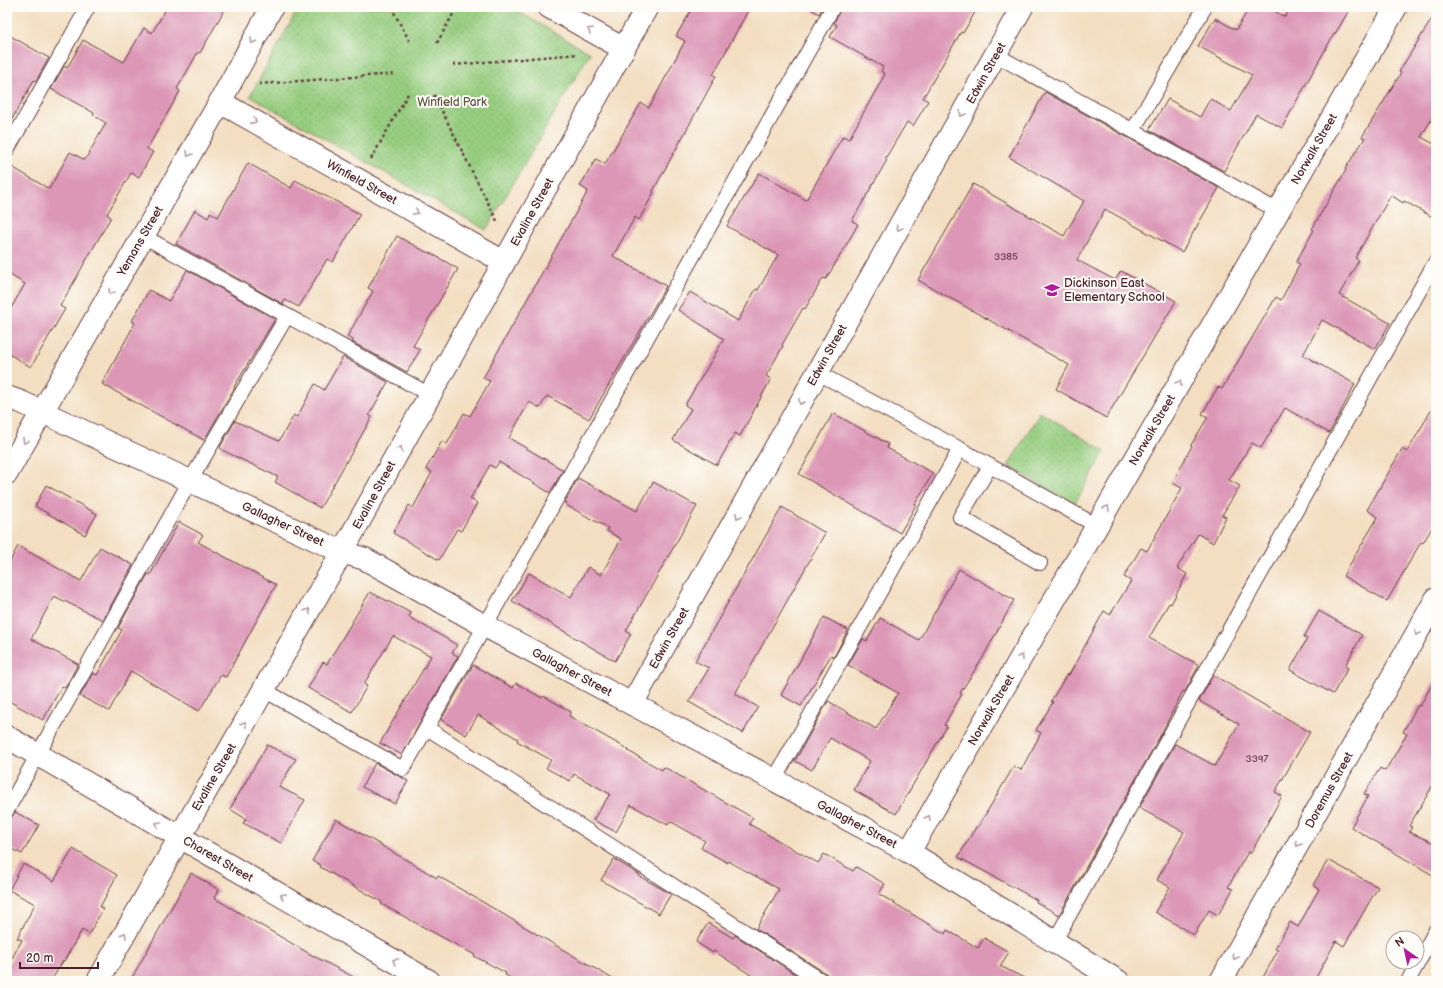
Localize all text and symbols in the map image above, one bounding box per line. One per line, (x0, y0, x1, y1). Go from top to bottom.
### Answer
one-way arrow (586, 28, 594, 35)
one-way arrow (251, 37, 258, 44)
street label: Edwin Street (963, 40, 1010, 107)
park label: Winfield Park (417, 95, 487, 110)
one-way arrow (960, 110, 967, 117)
street label: Norwalk Street (1288, 111, 1341, 187)
one-way arrow (249, 117, 257, 124)
one-way arrow (187, 150, 194, 158)
street label: Winfield Street (324, 157, 400, 208)
street label: Evaline Street (508, 175, 557, 249)
street label: Yemans Street (114, 203, 167, 280)
one-way arrow (412, 208, 419, 215)
one-way arrow (896, 224, 903, 231)
house number: 3385 (994, 251, 1018, 263)
place label: Dickinson East Elementary School (1064, 276, 1165, 305)
school or university icon: Dickinson East Elementary School (1043, 281, 1061, 299)
one-way arrow (109, 288, 116, 295)
street label: Edwin Street (804, 322, 851, 389)
one-way arrow (1174, 380, 1181, 387)
street label: Norwalk Street (1126, 392, 1179, 468)
one-way arrow (798, 398, 806, 405)
one-way arrow (23, 437, 30, 444)
one-way arrow (395, 446, 402, 454)
street label: Evaline Street (350, 458, 399, 532)
street label: Gallagher Street (239, 499, 326, 550)
one-way arrow (1103, 505, 1110, 512)
one-way arrow (735, 512, 742, 519)
street label: Edwin Street (646, 605, 693, 672)
one-way arrow (304, 608, 311, 615)
one-way arrow (1414, 629, 1421, 636)
street label: Gallagher Street (529, 645, 615, 700)
one-way arrow (1017, 654, 1024, 661)
street label: Norwalk Street (965, 672, 1018, 748)
one-way arrow (239, 721, 246, 729)
street label: Evaline Street (189, 740, 240, 814)
street label: Doremus Street (1302, 749, 1357, 831)
house number: 3397 (1246, 753, 1269, 765)
street label: Gallagher Street (814, 797, 900, 852)
one-way arrow (924, 815, 931, 822)
one-way arrow (155, 822, 162, 829)
street label: Charest Street (180, 833, 256, 886)
one-way arrow (1296, 840, 1303, 847)
one-way arrow (280, 894, 287, 901)
north arrow (1385, 930, 1425, 970)
one-way arrow (120, 932, 127, 939)
text: N (1393, 934, 1407, 950)
scale bar (20, 944, 98, 970)
text: 20 m (26, 951, 53, 966)
one-way arrow (1232, 953, 1239, 961)
one-way arrow (392, 959, 399, 966)

